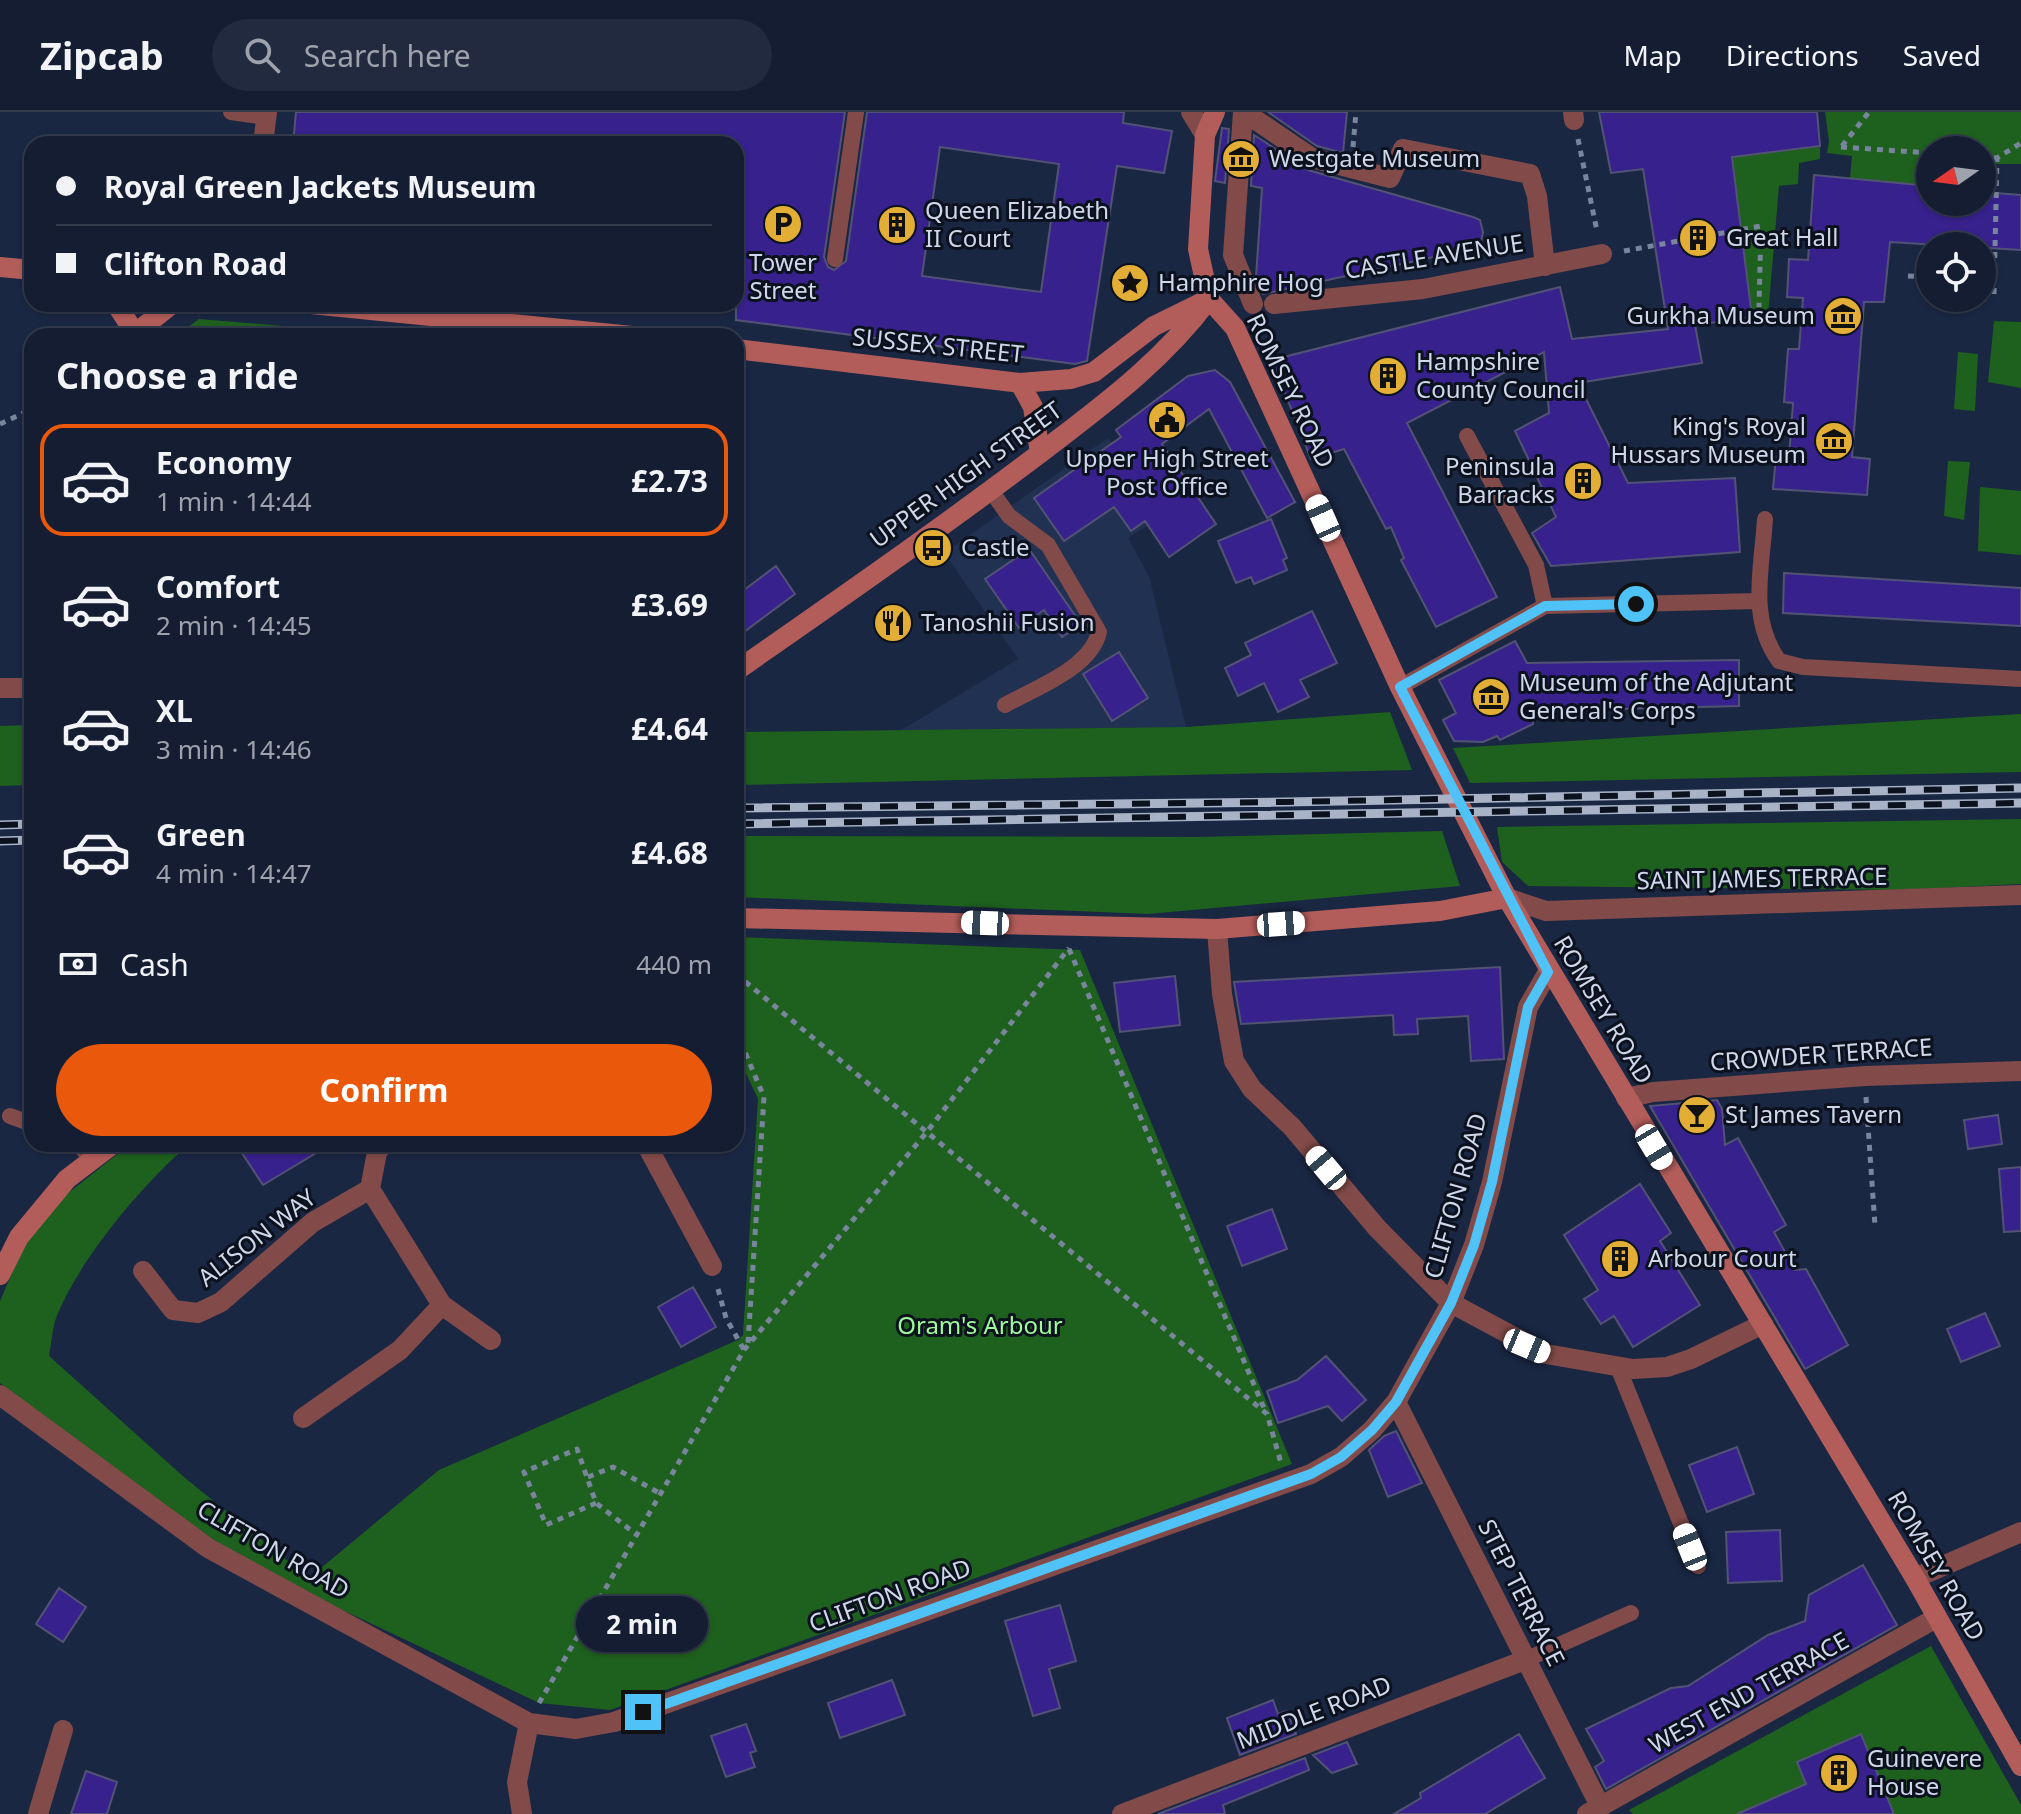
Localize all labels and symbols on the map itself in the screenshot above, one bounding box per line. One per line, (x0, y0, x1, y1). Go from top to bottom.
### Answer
north arrow (1916, 136, 1996, 216)
museum icon: Westgate Museum (1220, 138, 1262, 180)
place label: Westgate Museum (1269, 141, 1480, 174)
place label: Queen Elizabeth II Court (925, 193, 1109, 254)
parking icon: Tower Street (762, 203, 804, 245)
building icon: Queen Elizabeth II Court (876, 204, 918, 246)
building icon: Great Hall (1677, 217, 1719, 259)
place label: Great Hall (1726, 220, 1838, 253)
street label: CASTLE AVENUE (1342, 225, 1525, 286)
place label: Tower Street (749, 245, 817, 306)
place icon: Hamphire Hog (1109, 262, 1151, 304)
place label: Hamphire Hog (1158, 265, 1324, 298)
museum icon: Gurkha Museum (1822, 295, 1864, 337)
place label: Gurkha Museum (1627, 298, 1815, 331)
street label: ROMSEY ROAD (1240, 308, 1343, 473)
street label: SUSSEX STREET (851, 319, 1026, 370)
place label: Hampshire County Council (1416, 344, 1586, 405)
building icon: Hampshire County Council (1367, 355, 1409, 397)
street label: UPPER HIGH STREET (862, 392, 1068, 555)
public building icon: Upper High Street Post Office (1146, 399, 1188, 441)
place label: King's Royal Hussars Museum (1610, 409, 1806, 470)
museum icon: King's Royal Hussars Museum (1813, 420, 1855, 462)
place label: Upper High Street Post Office (1065, 441, 1269, 502)
place label: Peninsula Barracks (1445, 449, 1555, 510)
building icon: Peninsula Barracks (1562, 460, 1604, 502)
car (1302, 491, 1344, 545)
bus stop icon: Castle (912, 527, 954, 569)
place label: Castle (961, 530, 1030, 563)
route start (1618, 586, 1654, 622)
restaurant icon: Tanoshii Fusion (872, 602, 914, 644)
place label: Tanoshii Fusion (921, 605, 1095, 638)
place label: Museum of the Adjutant General's Corps (1519, 665, 1794, 726)
museum icon: Museum of the Adjutant General's Corps (1470, 676, 1512, 718)
street label: SAINT JAMES TERRACE (1636, 859, 1888, 896)
car (961, 910, 1009, 936)
car (1256, 910, 1306, 938)
street label: ROMSEY ROAD (1547, 929, 1662, 1090)
street label: CROWDER TERRACE (1709, 1029, 1933, 1078)
bar icon: St James Tavern (1676, 1094, 1718, 1136)
place label: St James Tavern (1725, 1097, 1902, 1130)
street label: CLIFTON ROAD (1415, 1109, 1494, 1282)
car (1631, 1120, 1677, 1174)
car (1301, 1142, 1351, 1194)
street label: ALISON WAY (190, 1180, 322, 1293)
building icon: Arbour Court (1599, 1238, 1641, 1280)
place label: Arbour Court (1648, 1241, 1797, 1274)
park label: Oram's Arbour (897, 1308, 1063, 1341)
car (1500, 1326, 1554, 1366)
street label: ROMSEY ROAD (1881, 1484, 1994, 1646)
street label: CLIFTON ROAD (192, 1492, 356, 1606)
street label: STEP TERRACE (1471, 1513, 1573, 1671)
car (1670, 1520, 1710, 1574)
street label: CLIFTON ROAD (804, 1550, 975, 1639)
callout: 2 min (577, 1596, 709, 1652)
street label: WEST END TERRACE (1642, 1623, 1854, 1760)
street label: MIDDLE ROAD (1231, 1667, 1396, 1756)
route end (625, 1694, 661, 1730)
place label: Guinevere House (1867, 1741, 1982, 1802)
building icon: Guinevere House (1818, 1752, 1860, 1794)

